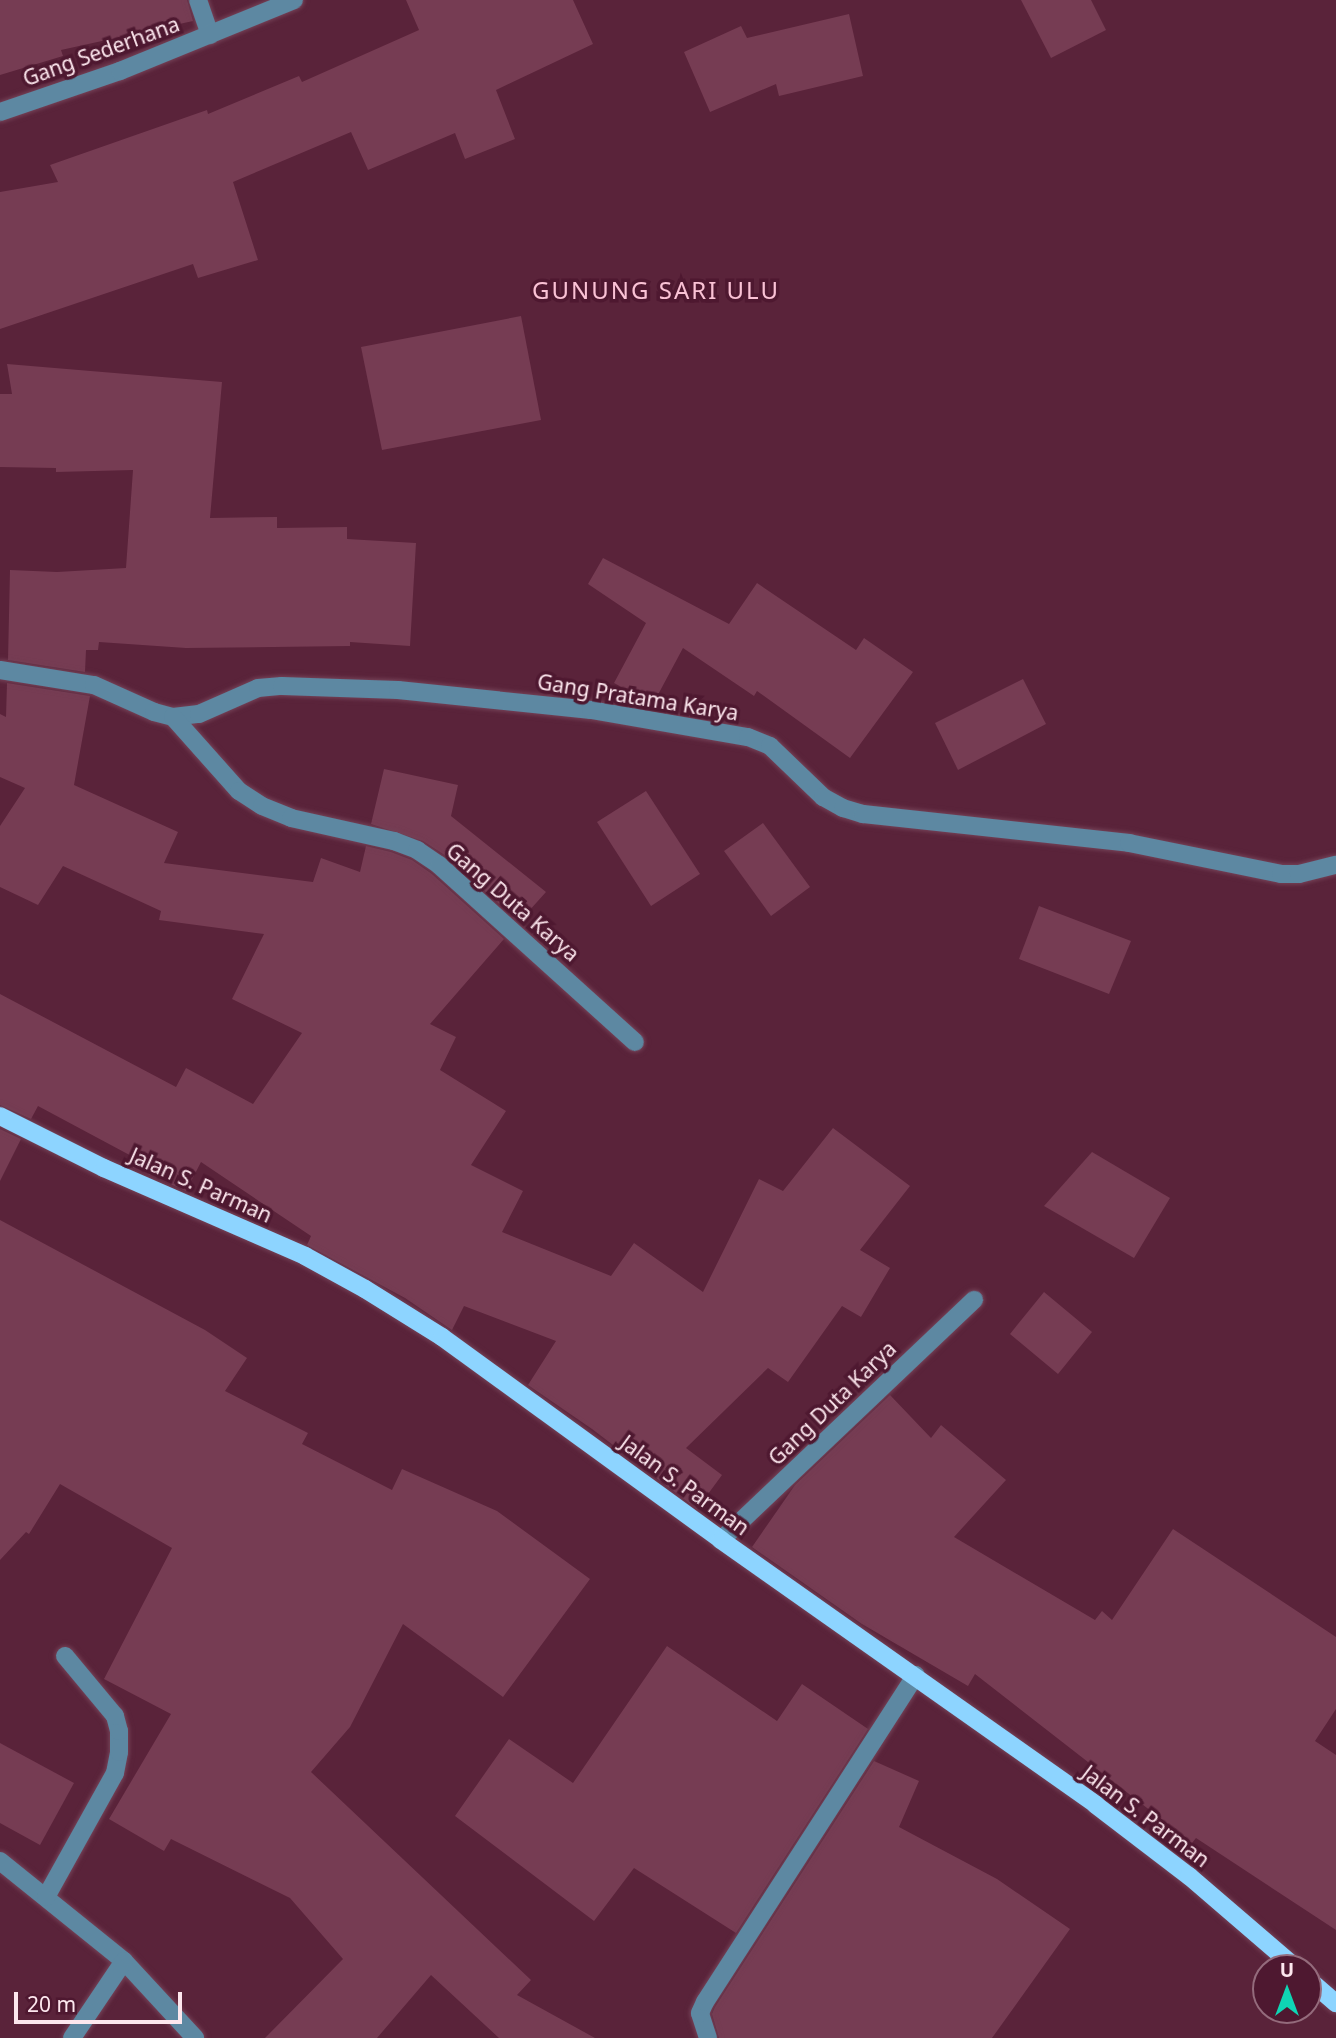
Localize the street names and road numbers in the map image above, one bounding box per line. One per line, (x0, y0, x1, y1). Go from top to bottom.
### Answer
street label: Gang Sederhana (19, 11, 183, 91)
street label: Gang Pratama Karya (536, 669, 740, 725)
street label: Gang Duta Karya (442, 838, 584, 966)
street label: Jalan S. Parman (126, 1142, 276, 1228)
street label: Gang Duta Karya (763, 1336, 901, 1470)
street label: Jalan S. Parman (616, 1430, 754, 1540)
street label: Jalan S. Parman (1077, 1760, 1215, 1872)

